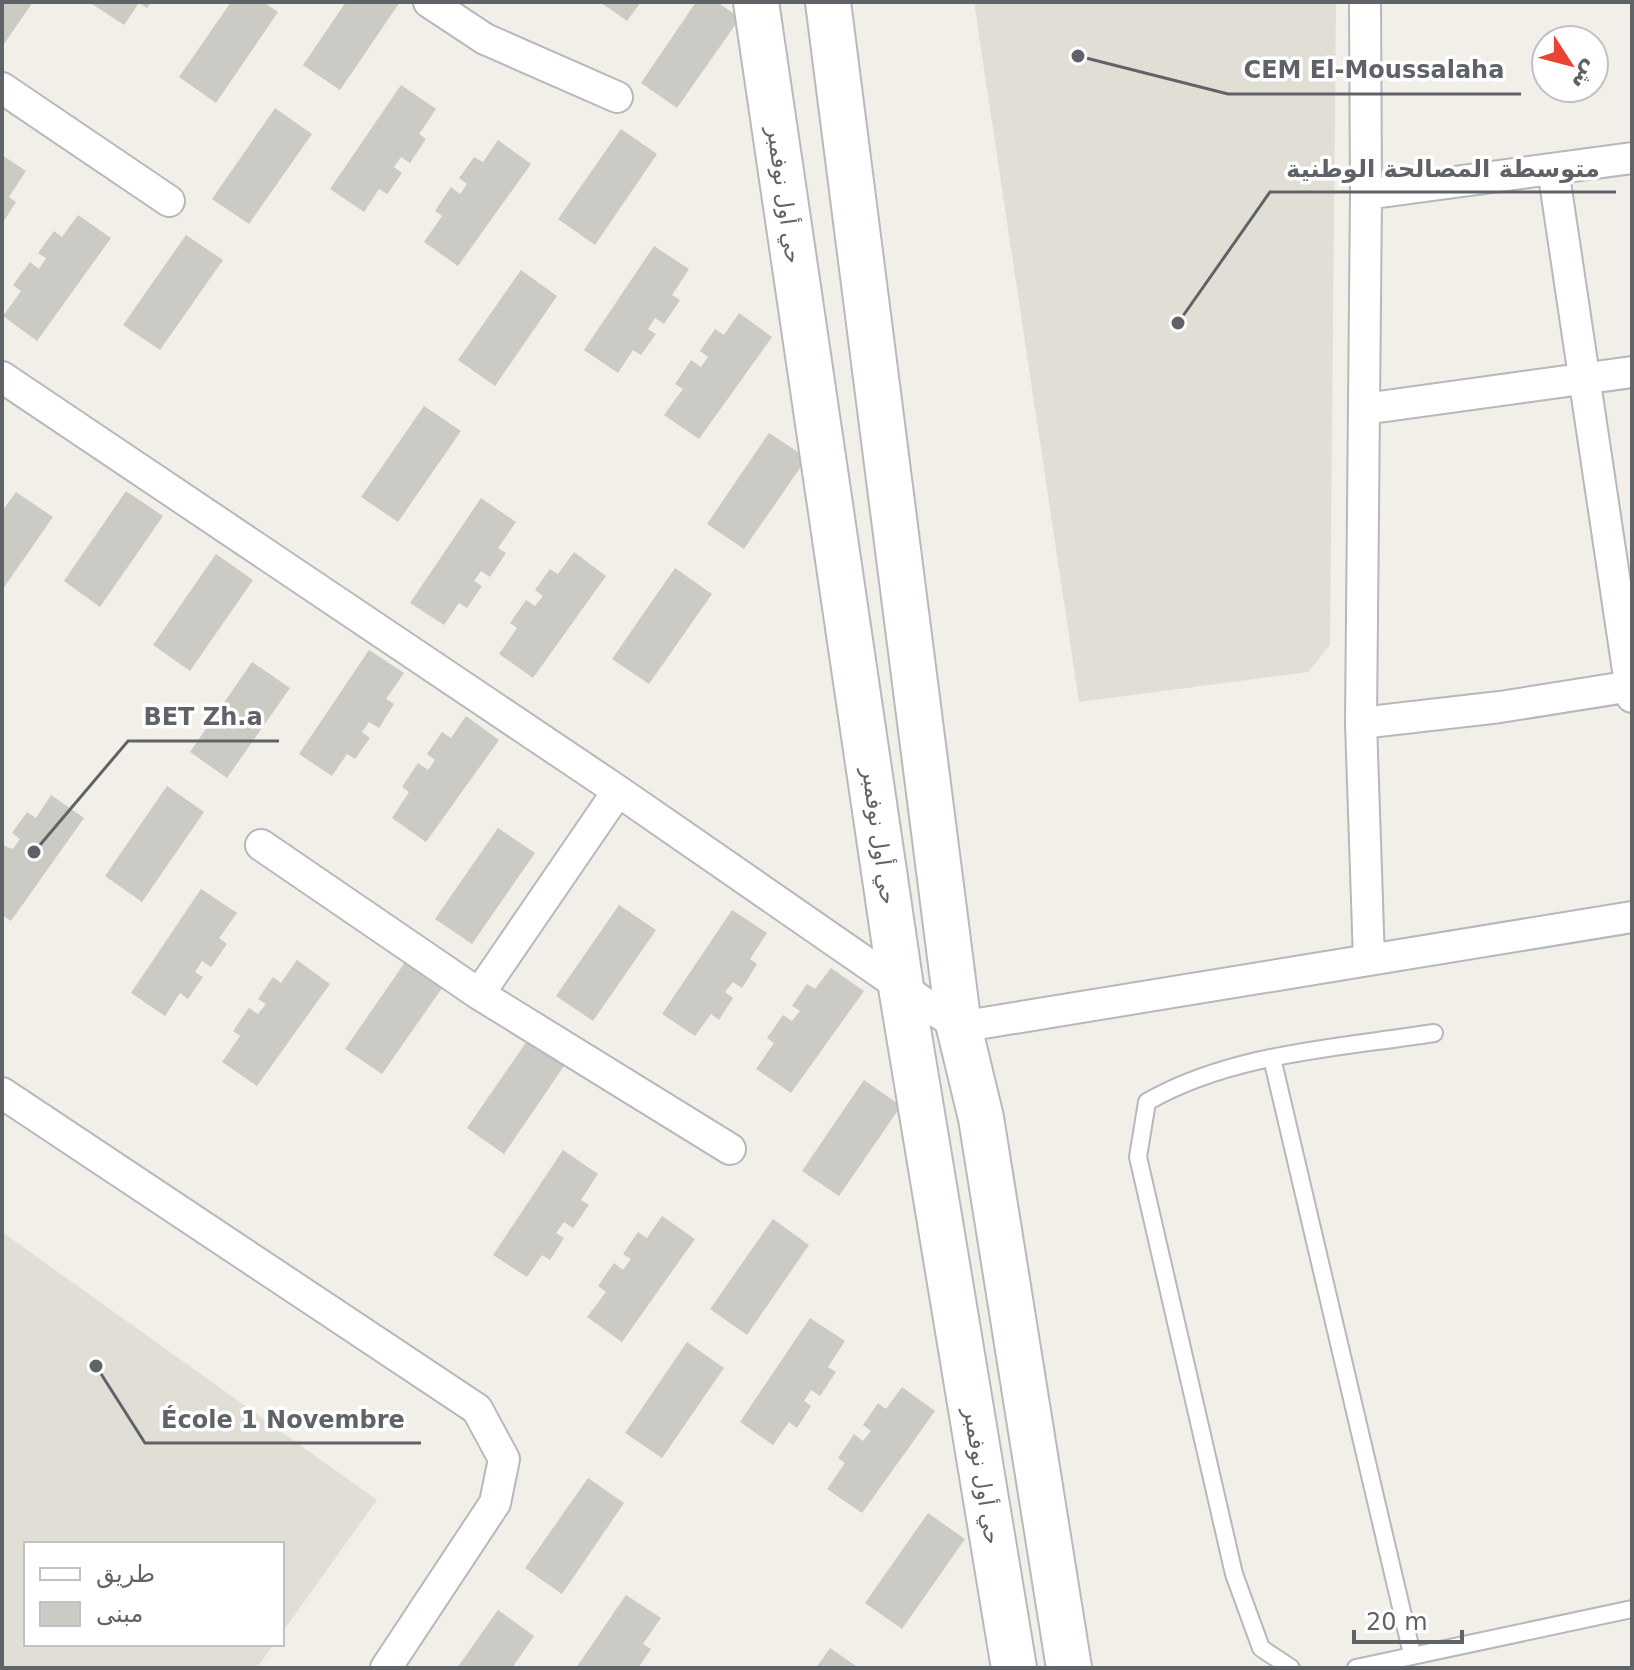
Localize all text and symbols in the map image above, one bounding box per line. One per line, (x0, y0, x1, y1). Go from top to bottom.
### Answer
north arrow (1530, 24, 1610, 104)
callout: CEM El-Moussalaha (1228, 46, 1521, 94)
text: CEM El-Moussalaha (1244, 56, 1504, 84)
text: ش (1567, 56, 1605, 95)
street label: حي أول نوفمبر (761, 124, 808, 265)
callout: متوسطة المصالحة الوطنية (1270, 144, 1616, 192)
text: متوسطة المصالحة الوطنية (1286, 155, 1600, 183)
callout: BET Zh.a (128, 693, 279, 741)
text: BET Zh.a (143, 703, 263, 731)
street label: حي أول نوفمبر (856, 765, 903, 906)
callout: École 1 Novembre (145, 1395, 421, 1443)
text: École 1 Novembre (161, 1405, 405, 1434)
street label: حي أول نوفمبر (958, 1405, 1007, 1546)
legend (24, 1542, 284, 1646)
text: طريق (96, 1560, 155, 1588)
scale bar (1354, 1594, 1462, 1644)
text: مبنى (96, 1600, 143, 1628)
text: 20 m (1366, 1608, 1428, 1636)

